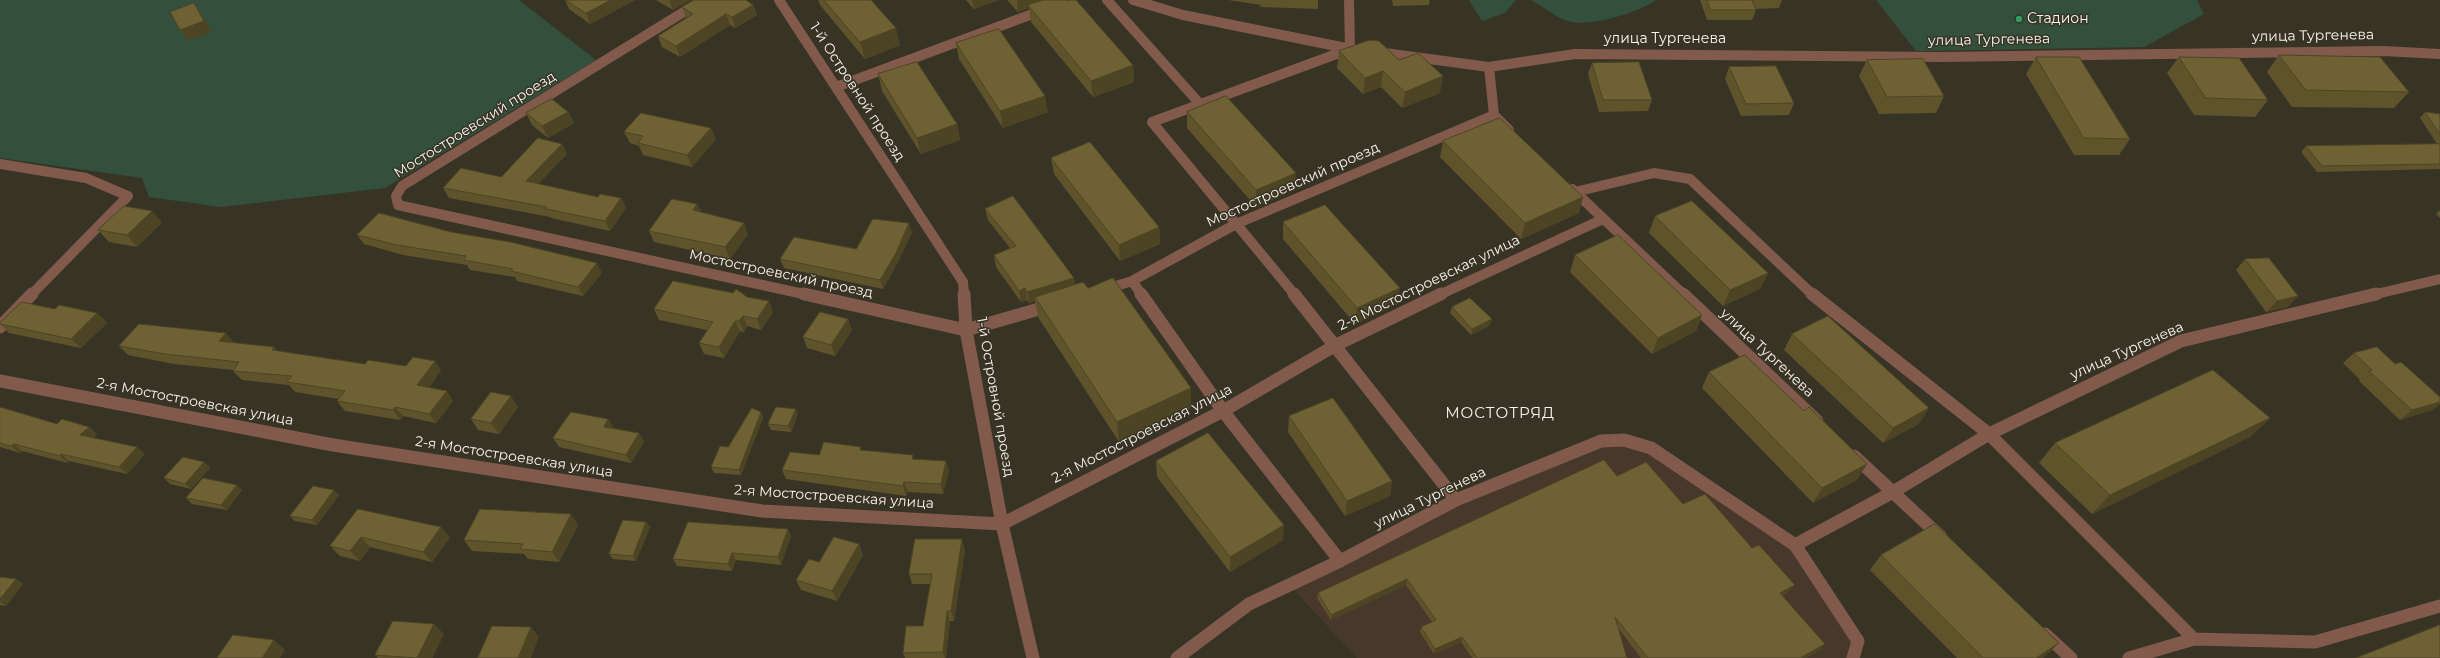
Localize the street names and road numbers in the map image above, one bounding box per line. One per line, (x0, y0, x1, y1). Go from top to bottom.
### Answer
street label: 1-й Островной проезд (806, 20, 908, 164)
street label: улица Тургенева (2252, 27, 2374, 45)
street label: улица Тургенева (1604, 31, 1726, 47)
street label: улица Тургенева (1928, 31, 2050, 49)
street label: Мостостроевский проезд (391, 68, 559, 182)
street label: Мостостроевский проезд (1204, 139, 1382, 231)
street label: 2-я Мостостроевская улица (1335, 232, 1523, 334)
street label: Мостостроевский проезд (688, 246, 874, 302)
street label: улица Тургенева (1717, 305, 1817, 401)
street label: 1-й Островной проезд (973, 316, 1017, 478)
street label: улица Тургенева (2068, 318, 2186, 384)
street label: 2-я Мостостроевская улица (95, 375, 295, 429)
street label: 2-я Мостостроевская улица (1049, 381, 1235, 487)
street label: 2-я Мостостроевская улица (414, 433, 614, 481)
street label: улица Тургенева (1371, 464, 1489, 532)
street label: 2-я Мостостроевская улица (734, 482, 934, 512)

